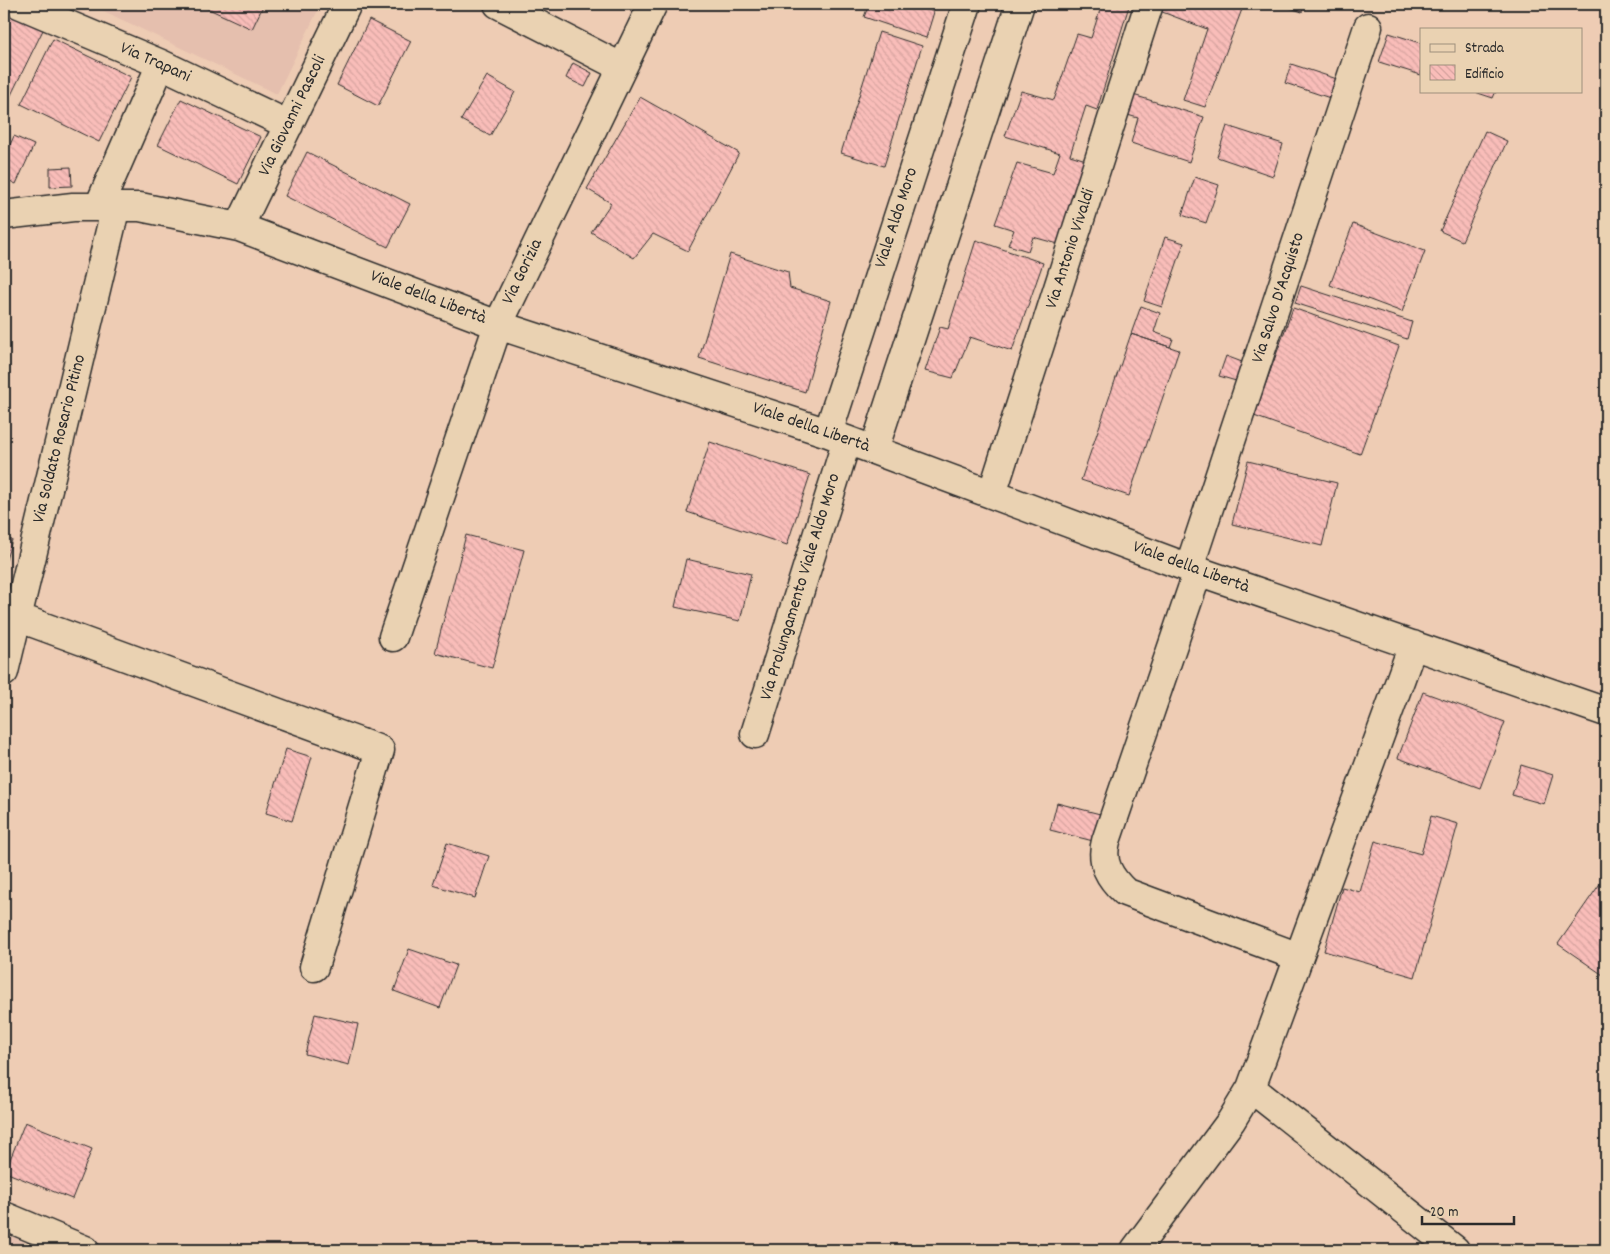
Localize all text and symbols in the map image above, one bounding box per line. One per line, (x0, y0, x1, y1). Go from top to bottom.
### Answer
legend (1420, 28, 1582, 92)
street label: Via Trapani (116, 36, 194, 90)
text: Strada (1465, 38, 1505, 60)
street label: Via Giovanni Pascoli (253, 51, 333, 181)
text: Edificio (1465, 64, 1504, 86)
street label: Viale Aldo Moro (869, 164, 925, 272)
street label: Via Antonio Vivaldi (1040, 186, 1102, 312)
street label: Via Salvo D'Acquisto (1246, 229, 1312, 367)
street label: Via Gorizia (496, 234, 550, 309)
street label: Viale della Libertà (366, 264, 490, 332)
street label: Via Soldato Rosario Pitino (27, 352, 93, 526)
street label: Viale della Libertà (749, 396, 873, 460)
street label: Via Prolungamento Viale Aldo Moro (755, 470, 847, 704)
street label: Viale della Libertà (1129, 535, 1253, 601)
scale bar (1422, 1194, 1515, 1226)
text: 20 m (1430, 1202, 1458, 1224)

